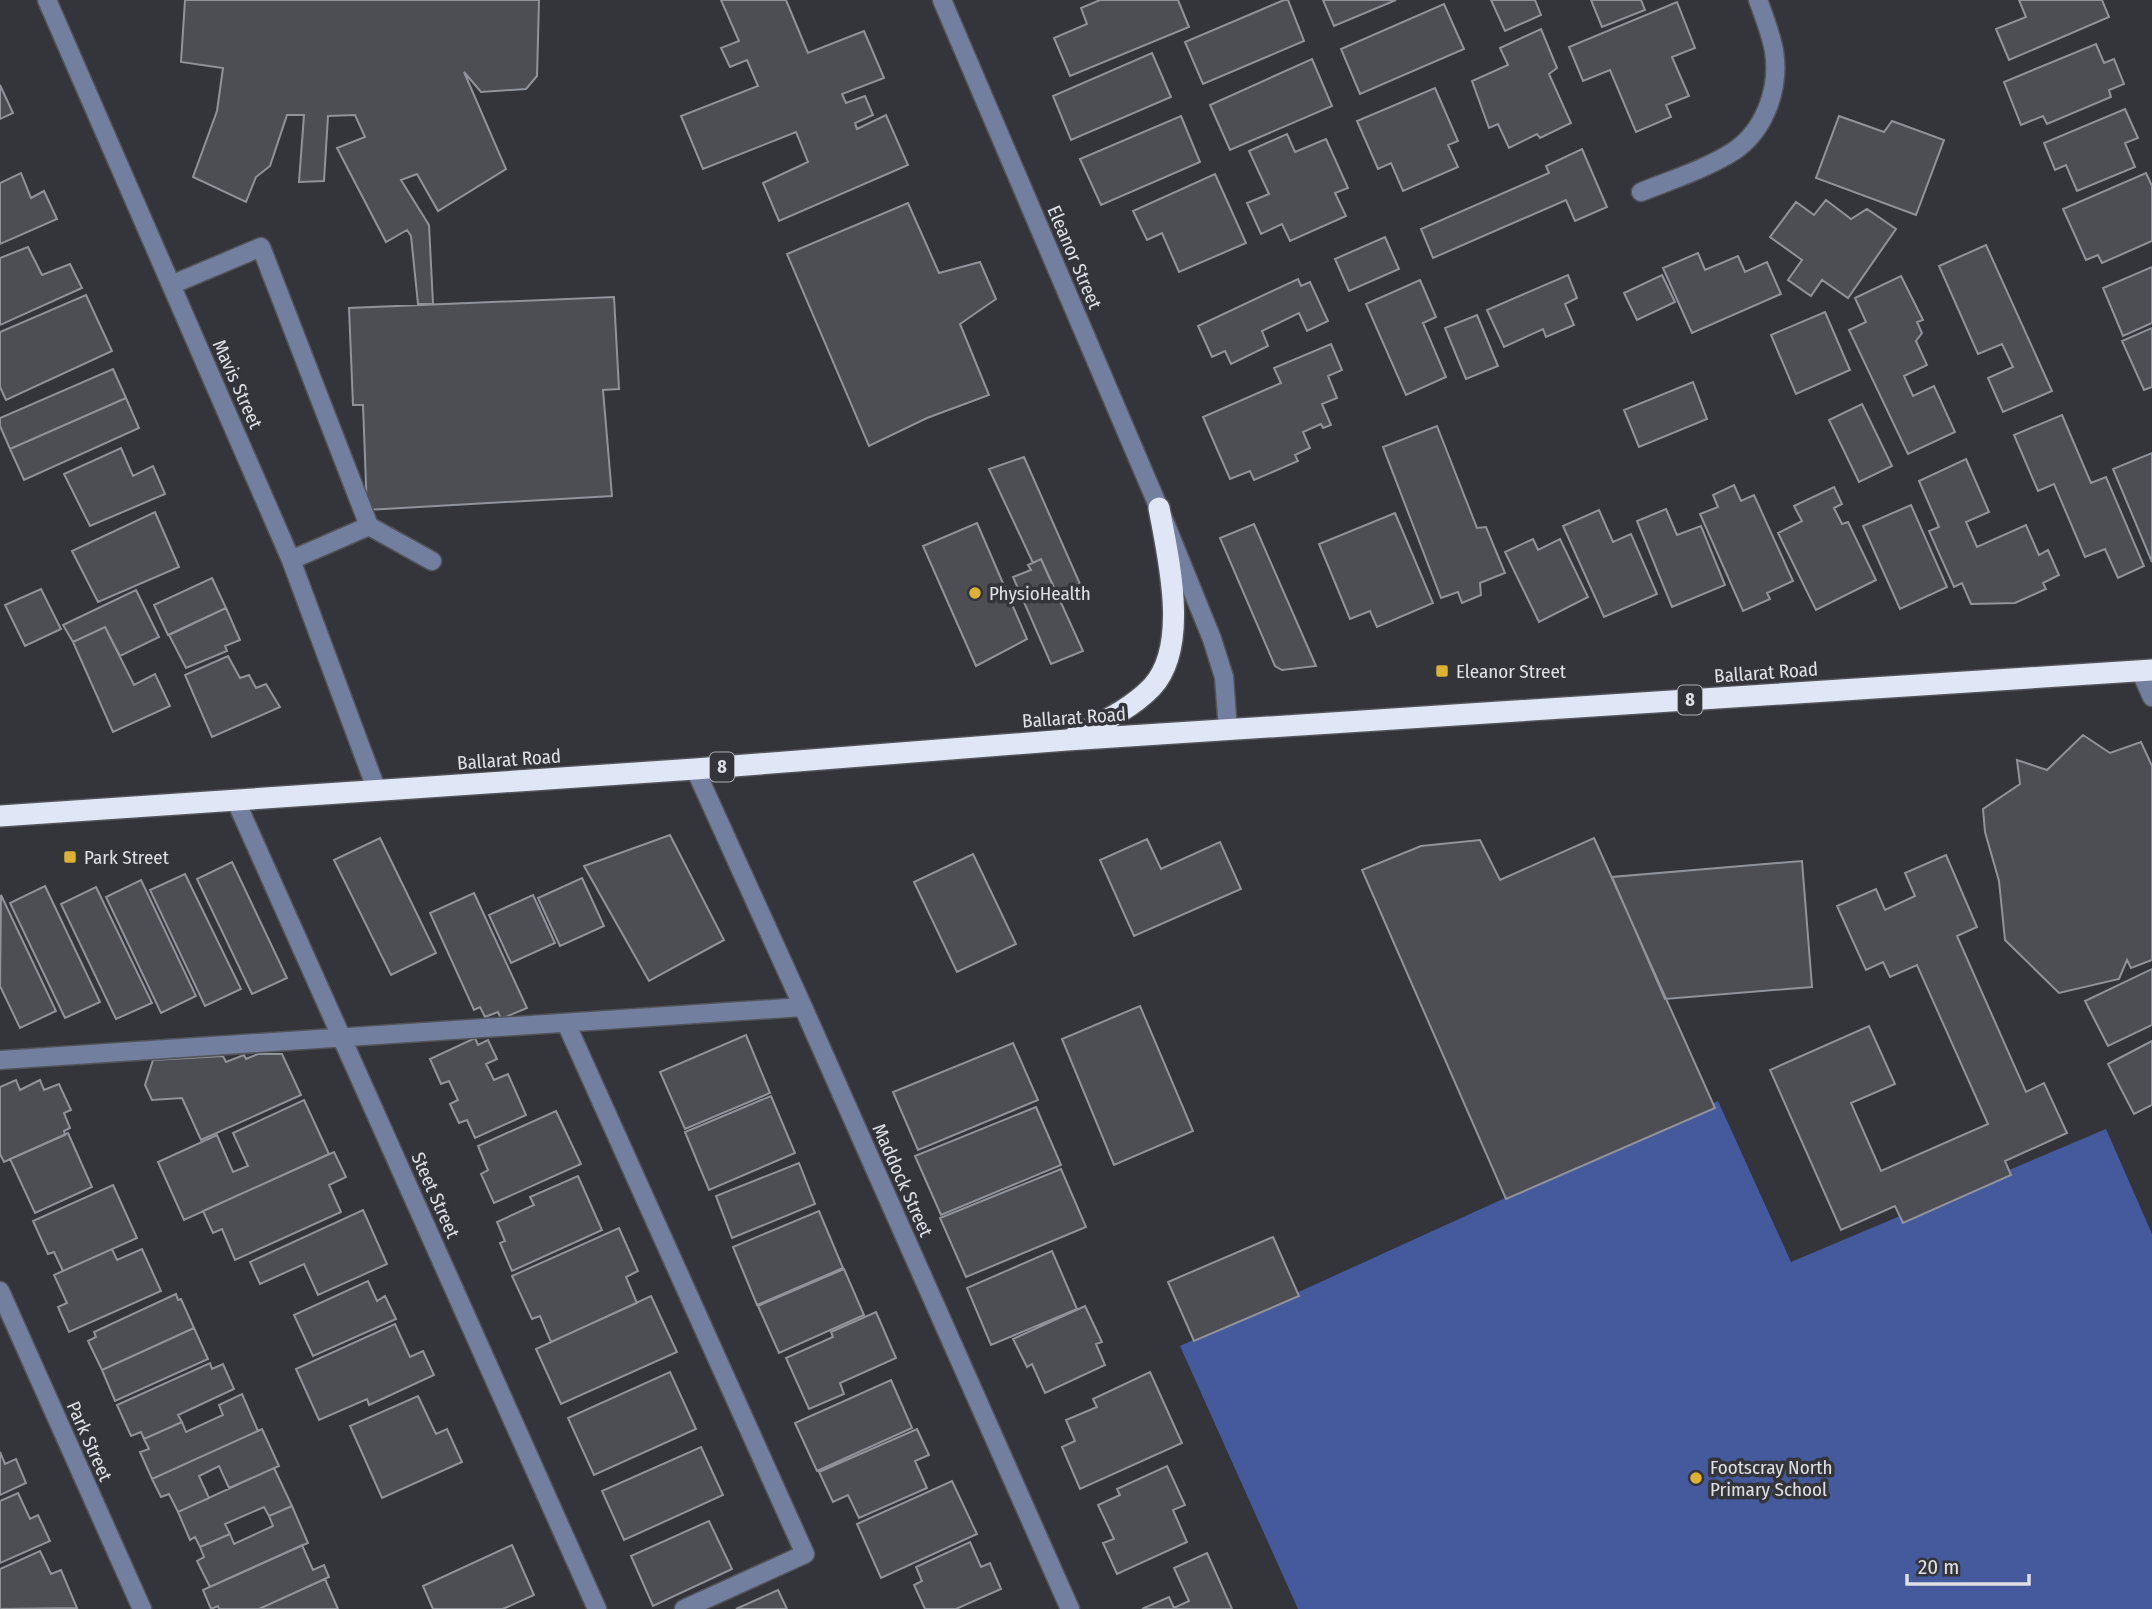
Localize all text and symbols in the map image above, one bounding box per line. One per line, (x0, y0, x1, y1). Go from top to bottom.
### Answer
street label: Eleanor Street (1042, 202, 1107, 313)
street label: Mavis Street (208, 336, 268, 433)
place label: PhysioHealth (989, 582, 1091, 605)
marker: PhysioHealth (967, 585, 983, 601)
street label: Ballarat Road (1713, 657, 1819, 688)
place label: Eleanor Street (1456, 660, 1567, 683)
marker: Eleanor Street (1434, 663, 1450, 679)
road number: 8 (1678, 686, 1702, 714)
street label: Ballarat Road (1021, 702, 1127, 733)
street label: Ballarat Road (456, 744, 562, 775)
road number: 8 (710, 752, 734, 782)
place label: Park Street (84, 846, 170, 869)
marker: Park Street (62, 849, 78, 865)
street label: Maddock Street (867, 1120, 938, 1241)
street label: Steet Street (406, 1149, 465, 1242)
street label: Park Street (62, 1398, 118, 1485)
place label: Footscray North Primary School (1710, 1456, 1833, 1501)
marker: Footscray North Primary School (1688, 1470, 1704, 1486)
scale bar (1907, 1542, 2030, 1586)
text: 20 m (1918, 1554, 1959, 1580)

